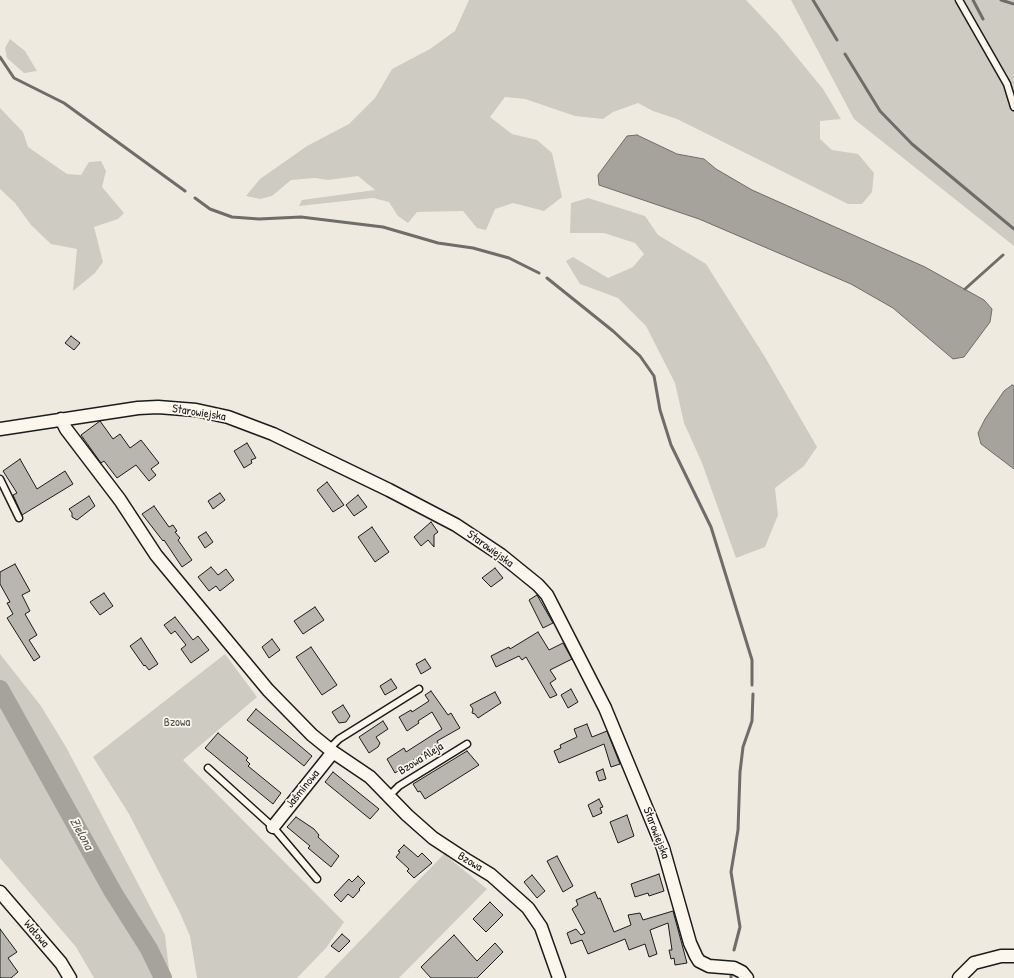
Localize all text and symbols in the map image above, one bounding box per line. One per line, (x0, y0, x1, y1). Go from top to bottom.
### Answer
street label: Starowiejska (171, 402, 227, 424)
street label: Starowiejska (464, 527, 516, 571)
park label: Bzowa (164, 716, 190, 730)
street label: Bzowa Aleja (396, 740, 446, 778)
street label: Jaśminowa (283, 767, 323, 811)
street label: Starowiejska (640, 805, 672, 861)
water label: Zielona (66, 815, 96, 853)
street label: Bzowa (455, 849, 485, 875)
street label: Wałowa (20, 917, 52, 951)

